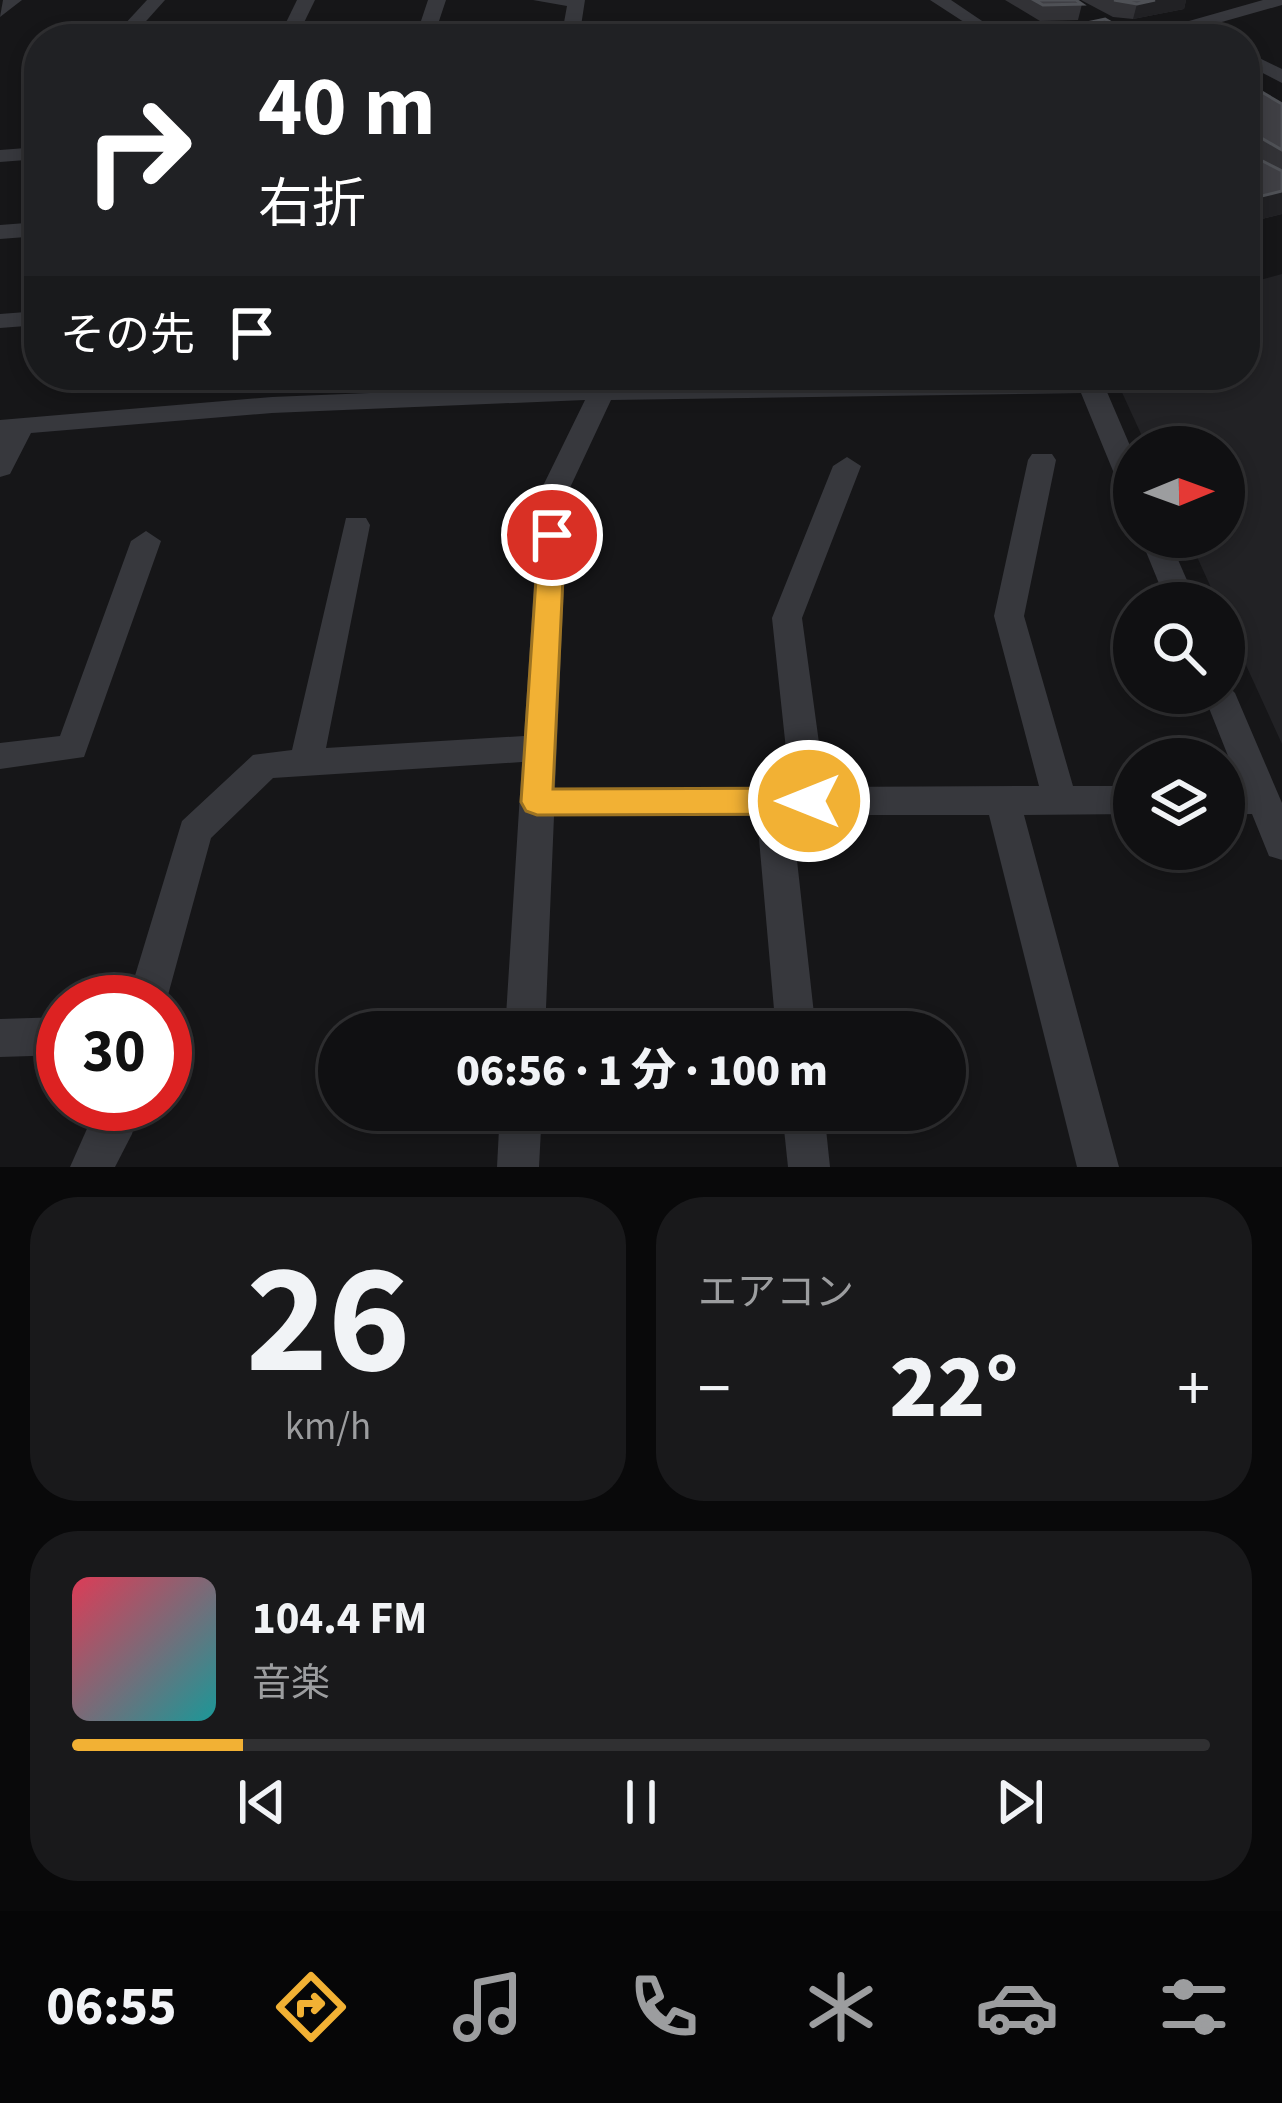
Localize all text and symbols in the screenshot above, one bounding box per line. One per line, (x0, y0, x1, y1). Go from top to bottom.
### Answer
text: 40 m (258, 48, 436, 168)
icon: right (60, 72, 216, 228)
text: 右折 (258, 167, 366, 244)
icon: arrive (219, 300, 285, 366)
text: その先 (60, 304, 195, 368)
north arrow (1113, 426, 1245, 558)
map controls (1113, 426, 1245, 870)
pin (501, 484, 603, 586)
icon: arrive (519, 502, 585, 568)
button: search (1113, 582, 1245, 714)
position arrow (746, 738, 872, 864)
button: layers (1113, 738, 1245, 870)
speed limit sign: 30 (36, 975, 192, 1131)
text: 06:56 · 1 分 · 100 m (456, 1039, 828, 1103)
text: 26 (246, 1210, 410, 1432)
text: エアコン (698, 1265, 854, 1321)
text: 22° (889, 1324, 1019, 1452)
text: − (698, 1342, 731, 1436)
text: + (1177, 1342, 1210, 1436)
text: km/h (285, 1399, 371, 1455)
text: 104.4 FM (252, 1587, 427, 1651)
text: 音楽 (252, 1656, 330, 1712)
icon: previous (229, 1769, 295, 1835)
icon: pause (608, 1769, 674, 1835)
icon: next (987, 1769, 1053, 1835)
icon: directions (269, 1965, 353, 2049)
icon: music (446, 1965, 530, 2049)
icon: phone (622, 1965, 706, 2049)
icon: climate (799, 1965, 883, 2049)
icon: car (975, 1965, 1059, 2049)
icon: filters (1152, 1965, 1236, 2049)
text: 06:55 (46, 1969, 177, 2046)

